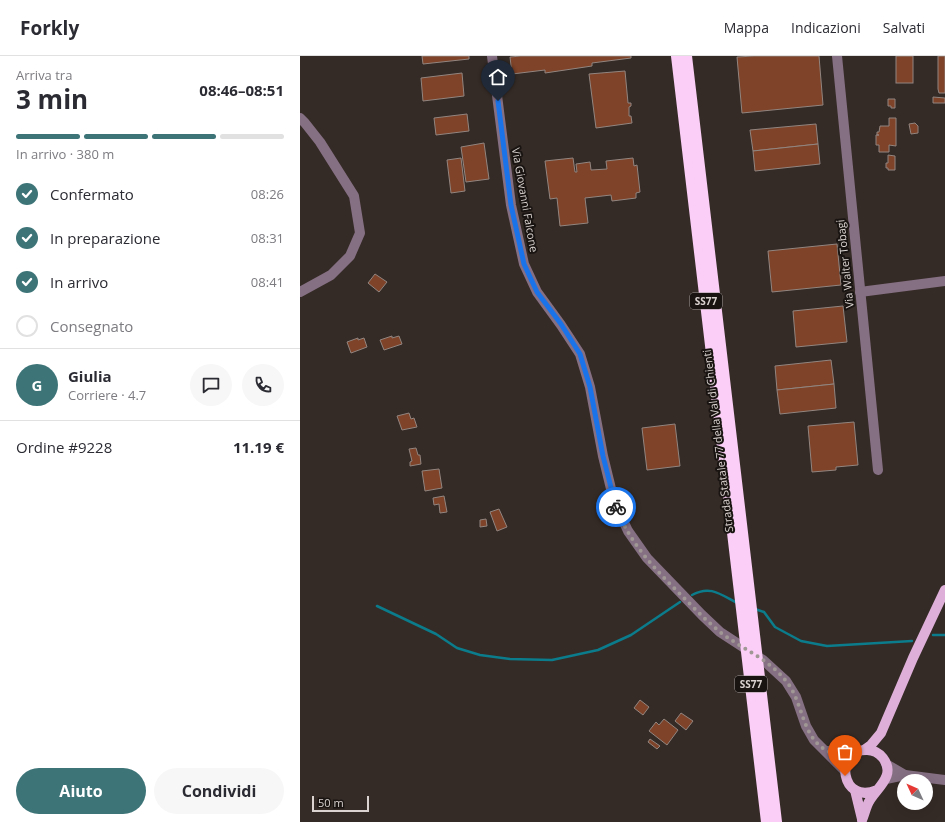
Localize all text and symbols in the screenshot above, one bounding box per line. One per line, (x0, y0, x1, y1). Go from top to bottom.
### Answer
text: Forkly (20, 15, 79, 41)
text: Mappa (724, 18, 769, 37)
text: Indicazioni (791, 18, 861, 37)
text: Salvati (883, 18, 925, 37)
pin (481, 60, 515, 101)
text: Arriva tra (16, 66, 72, 84)
icon: home (487, 66, 509, 88)
text: 08:46–08:51 (199, 80, 284, 100)
text: 3 min (16, 81, 88, 117)
text: In arrivo · 380 m (16, 145, 114, 163)
street label: Via Giovanni Falcone (509, 147, 542, 253)
icon: check (16, 183, 38, 205)
text: Confermato (50, 184, 134, 204)
text: 08:26 (251, 185, 284, 203)
street label: Via Walter Tobagi (832, 219, 857, 309)
icon: check (16, 227, 38, 249)
text: In preparazione (50, 228, 160, 248)
text: 08:31 (251, 229, 284, 247)
icon: check (16, 271, 38, 293)
text: In arrivo (50, 272, 108, 292)
text: 08:41 (251, 273, 284, 291)
road number: SS77 (690, 293, 722, 309)
text: Consegnato (50, 316, 133, 336)
street label: Strada Statale 77 della Val di Chienti (699, 349, 736, 533)
button: chat (190, 364, 232, 406)
button: phone (242, 364, 284, 406)
text: Giulia (68, 366, 112, 386)
text: G (32, 375, 42, 395)
text: Corriere · 4.7 (68, 386, 146, 404)
text: Ordine #9228 (16, 437, 112, 457)
text: 11.19 € (233, 437, 284, 457)
courier (596, 487, 636, 527)
icon: bike (605, 496, 627, 518)
road number: SS77 (735, 676, 767, 692)
pin (828, 735, 862, 776)
icon: bag (834, 741, 856, 763)
button: Aiuto (16, 768, 146, 814)
button: Condividi (154, 768, 284, 814)
north arrow (897, 774, 933, 810)
map controls (897, 774, 933, 810)
scale bar (312, 794, 369, 813)
text: 50 m (318, 795, 344, 810)

